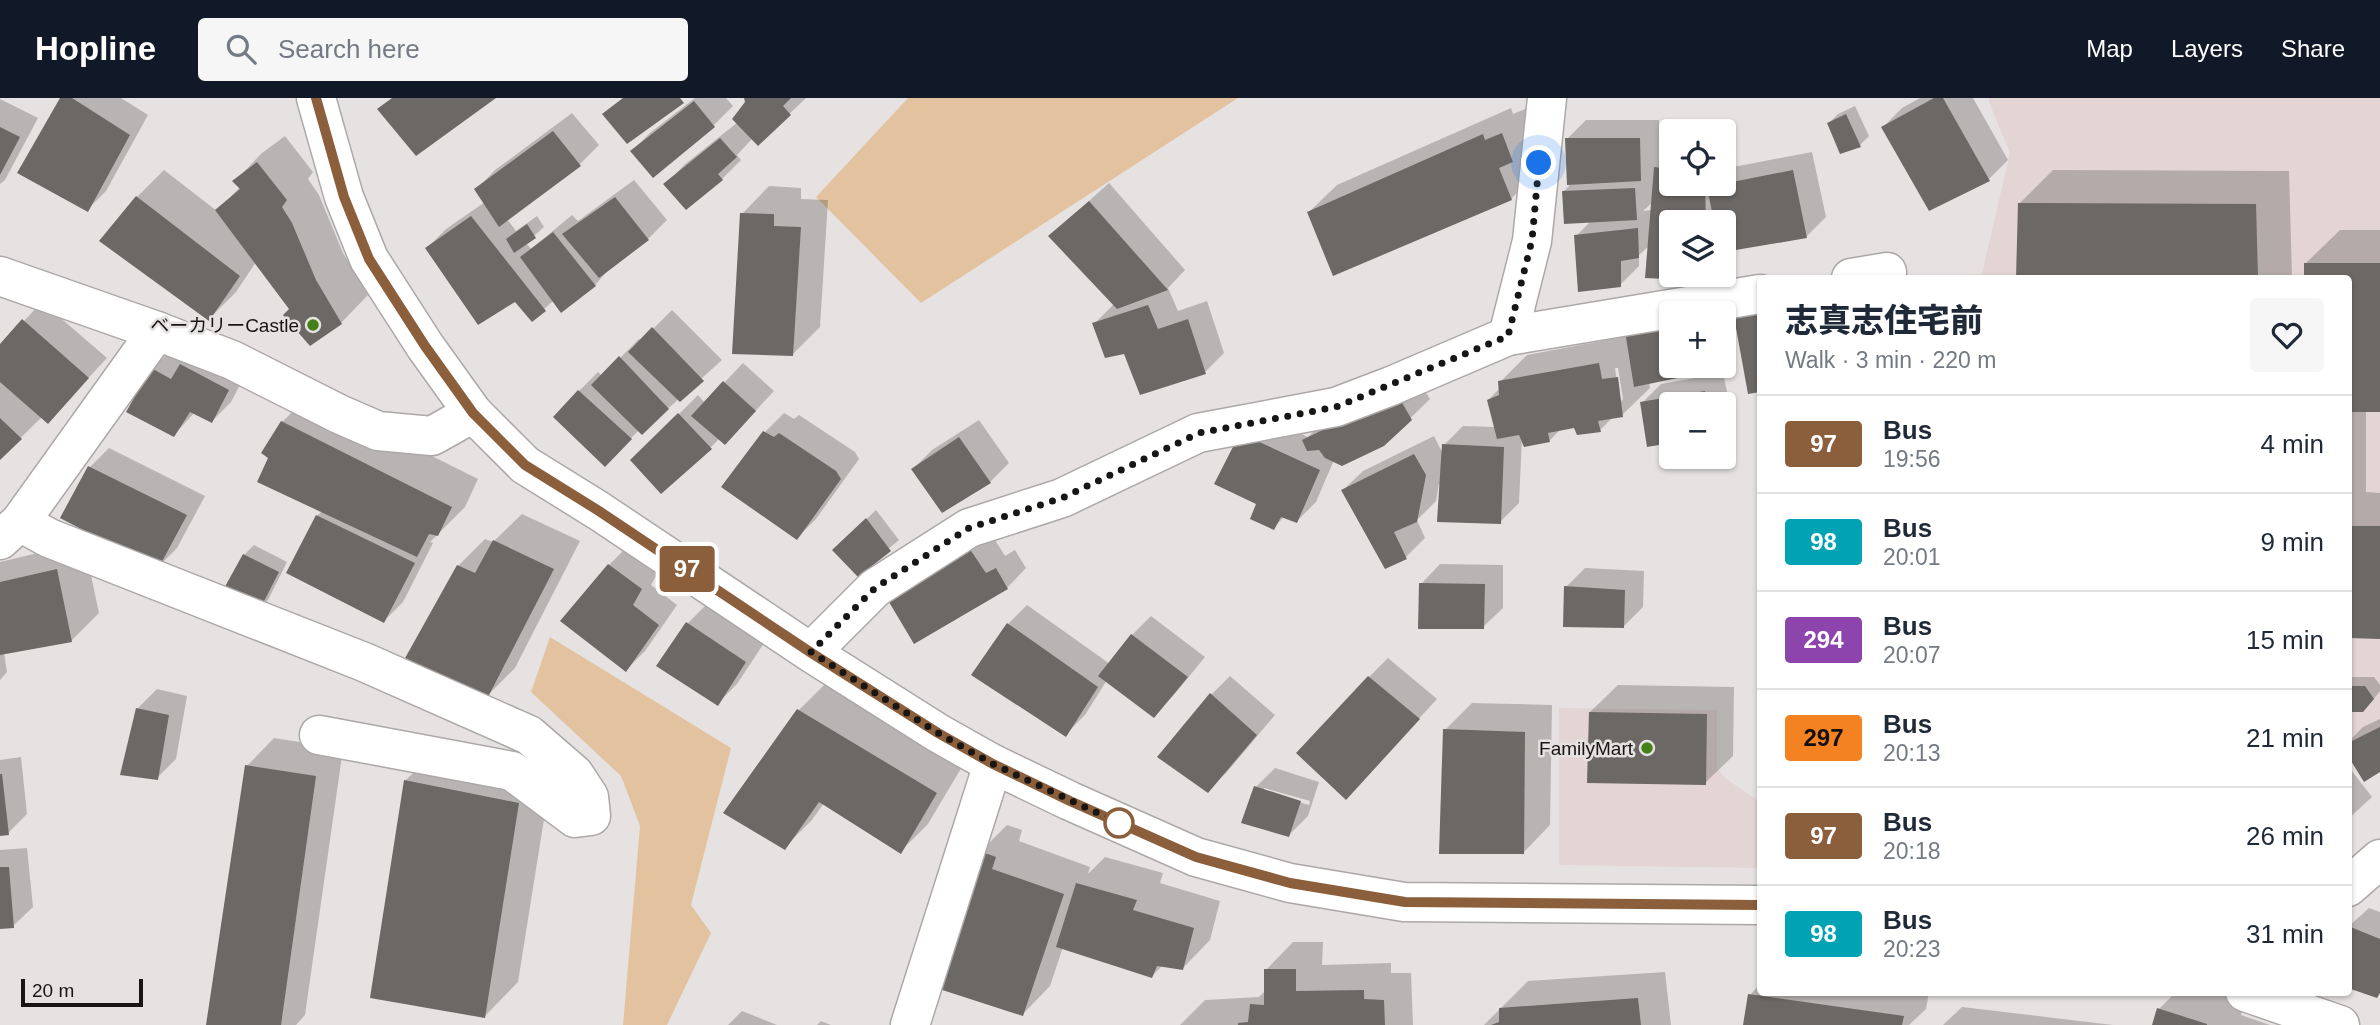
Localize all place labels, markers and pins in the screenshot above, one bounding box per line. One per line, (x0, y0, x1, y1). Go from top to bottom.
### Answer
place label: ベーカリーCastle (150, 315, 299, 336)
marker: ベーカリーCastle (305, 317, 321, 333)
place label: FamilyMart (1539, 738, 1634, 759)
marker: FamilyMart (1639, 740, 1655, 756)
unlabelled marker (1104, 808, 1134, 838)

